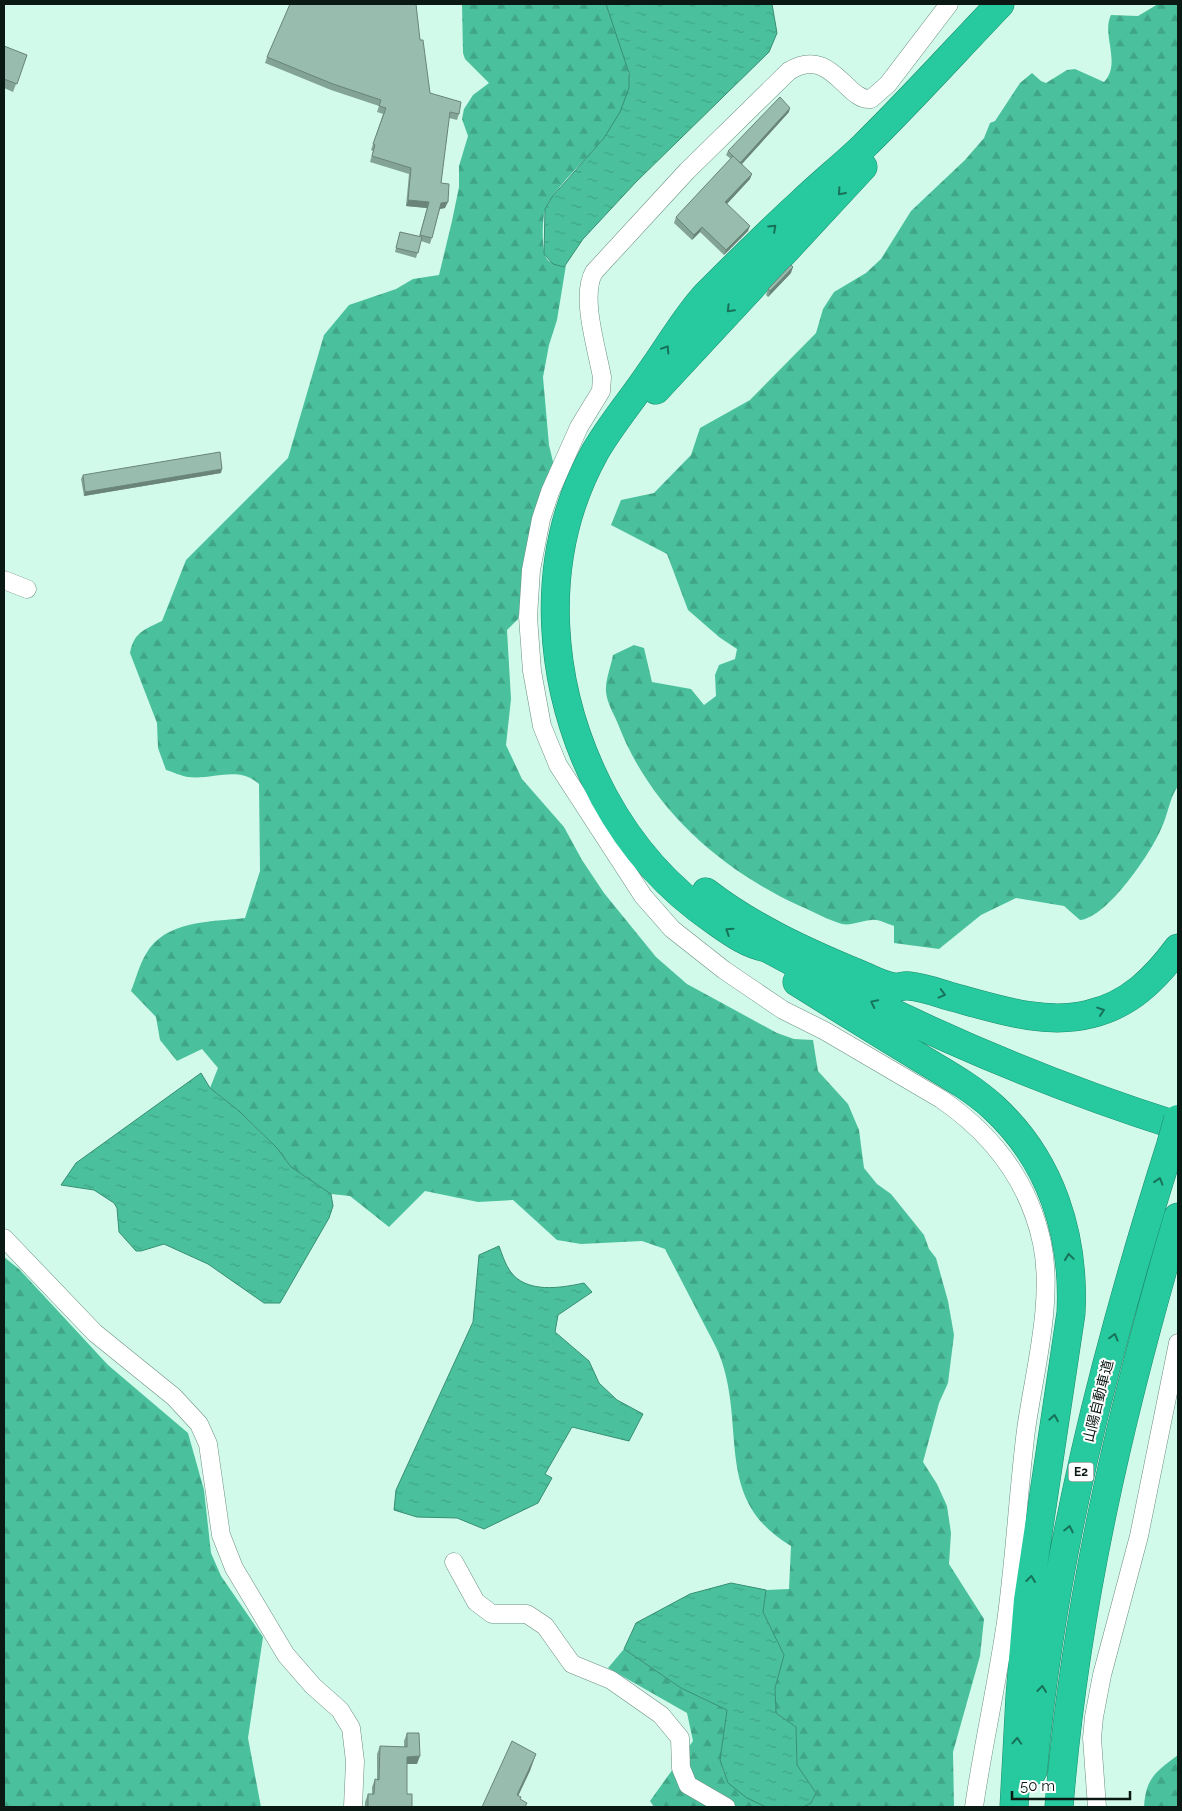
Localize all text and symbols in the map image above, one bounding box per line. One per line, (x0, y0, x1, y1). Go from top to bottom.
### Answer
one-way arrow (838, 186, 847, 195)
one-way arrow (768, 225, 777, 234)
one-way arrow (726, 304, 735, 313)
one-way arrow (660, 346, 669, 355)
one-way arrow (725, 927, 734, 937)
one-way arrow (937, 988, 945, 998)
one-way arrow (870, 999, 879, 1009)
one-way arrow (1096, 1007, 1104, 1017)
one-way arrow (1154, 1177, 1164, 1185)
one-way arrow (1064, 1253, 1074, 1262)
one-way arrow (1109, 1333, 1119, 1341)
street label: 山陽自動車道 (1080, 1358, 1116, 1444)
one-way arrow (1048, 1414, 1058, 1423)
road number: E2 (1068, 1462, 1094, 1481)
one-way arrow (1063, 1525, 1074, 1533)
one-way arrow (1025, 1575, 1036, 1583)
one-way arrow (1037, 1685, 1047, 1694)
one-way arrow (1012, 1737, 1023, 1745)
scale bar (1012, 1768, 1130, 1800)
text: 50 m (1020, 1777, 1055, 1795)

